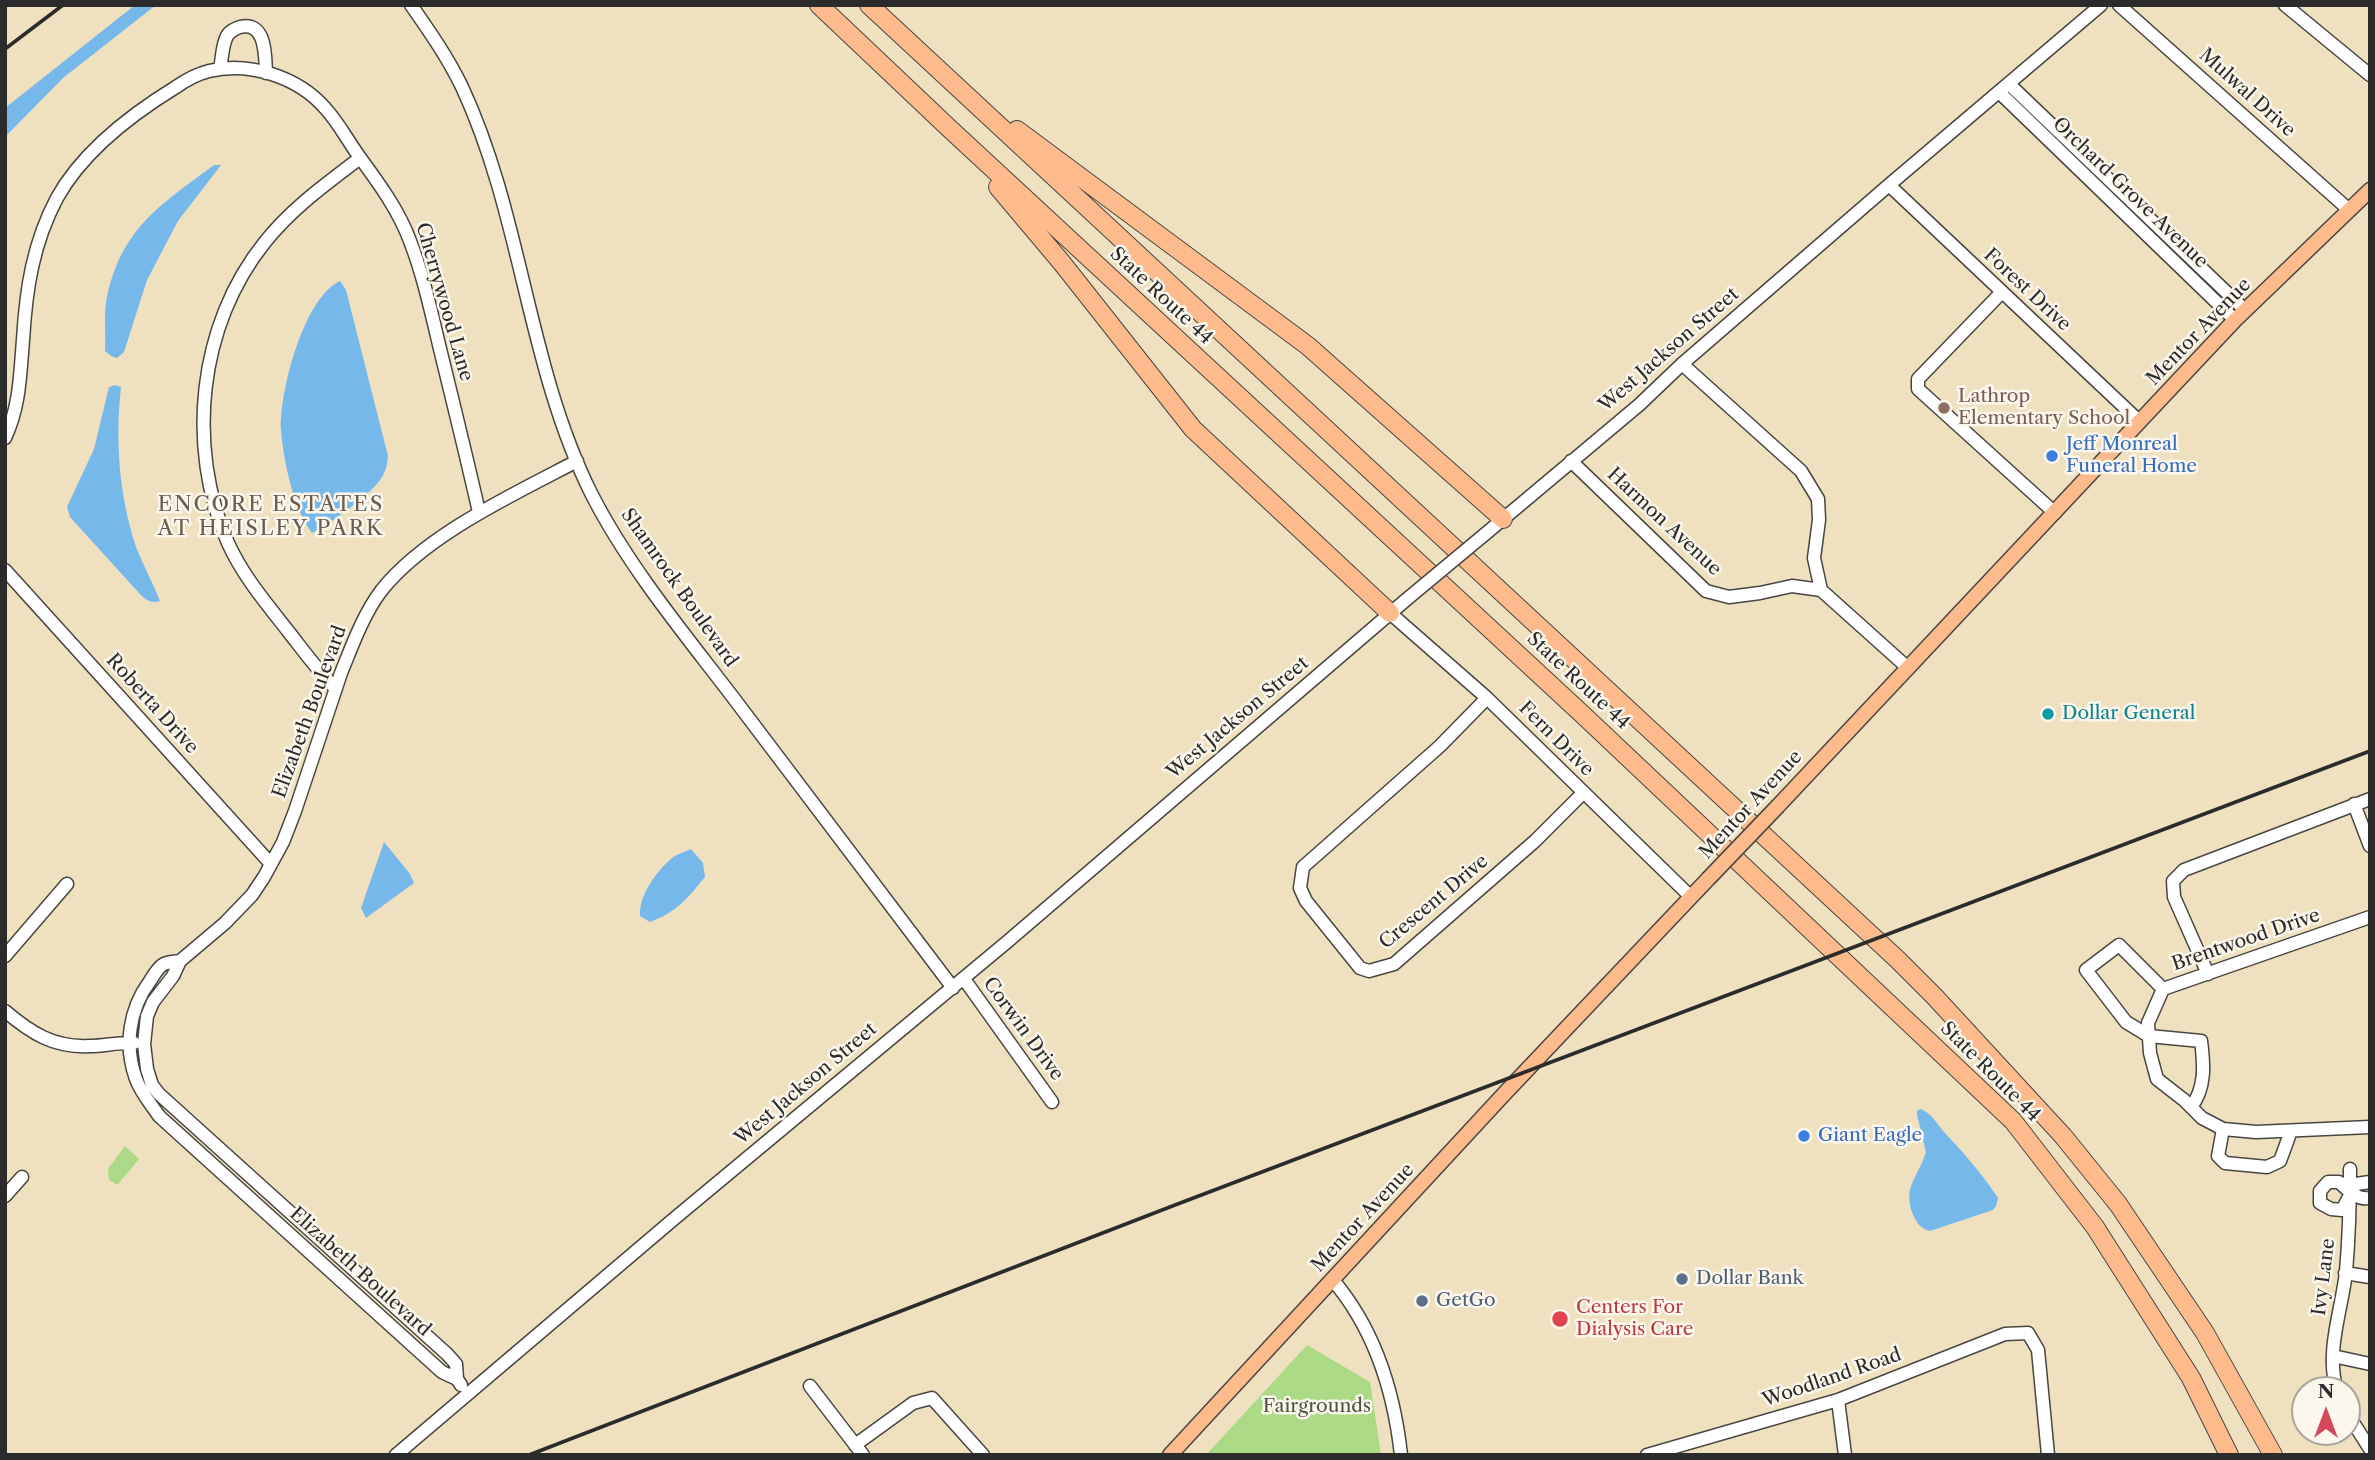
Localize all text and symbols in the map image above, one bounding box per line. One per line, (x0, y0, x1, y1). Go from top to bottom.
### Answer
street label: Mulwal Drive (2194, 44, 2300, 142)
street label: Orchard Grove Avenue (2048, 113, 2212, 273)
street label: Cherrywood Lane (410, 220, 478, 384)
street label: State Route 44 (1105, 243, 1217, 349)
street label: Forest Drive (1979, 244, 2075, 336)
street label: Mentor Avenue (2142, 274, 2256, 390)
street label: West Jackson Street (1594, 283, 1744, 417)
place label: Lathrop Elementary School (1958, 386, 2130, 430)
marker: Lathrop Elementary School (1936, 400, 1952, 416)
place label: Jeff Monreal Funeral Home (2066, 434, 2197, 478)
marker: Jeff Monreal Funeral Home (2044, 448, 2060, 464)
street label: Harmon Avenue (1602, 463, 1726, 581)
district label: ENCORE ESTATES AT HEISLEY PARK (159, 492, 383, 542)
street label: Shamrock Boulevard (616, 504, 742, 672)
street label: Elizabeth Boulevard (268, 623, 352, 801)
street label: State Route 44 (1522, 628, 1634, 734)
street label: Roberta Drive (101, 649, 203, 759)
street label: West Jackson Street (1163, 652, 1313, 784)
street label: Fern Drive (1514, 697, 1598, 781)
place label: Dollar General (2062, 703, 2195, 725)
marker: Dollar General (2040, 706, 2056, 722)
street label: Mentor Avenue (1695, 746, 1807, 864)
street label: Crescent Drive (1375, 850, 1493, 954)
street label: Brentwood Drive (2169, 904, 2323, 976)
street label: Corwin Drive (978, 973, 1068, 1085)
street label: State Route 44 (1935, 1017, 2045, 1127)
street label: West Jackson Street (731, 1018, 881, 1150)
place label: Giant Eagle (1818, 1125, 1922, 1147)
marker: Giant Eagle (1796, 1128, 1812, 1144)
street label: Mentor Avenue (1307, 1159, 1419, 1277)
street label: Elizabeth Boulevard (285, 1203, 435, 1341)
street label: Ivy Lane (2308, 1237, 2340, 1317)
place label: Dollar Bank (1696, 1268, 1804, 1290)
marker: Dollar Bank (1674, 1271, 1690, 1287)
place label: GetGo (1436, 1290, 1496, 1312)
marker: GetGo (1414, 1293, 1430, 1309)
place label: Centers For Dialysis Care (1576, 1297, 1693, 1341)
marker: Centers For Dialysis Care (1550, 1309, 1570, 1329)
street label: Woodland Road (1760, 1344, 1904, 1412)
north arrow (2291, 1376, 2361, 1446)
text: N (2318, 1380, 2334, 1403)
park label: Fairgrounds (1263, 1396, 1371, 1418)

